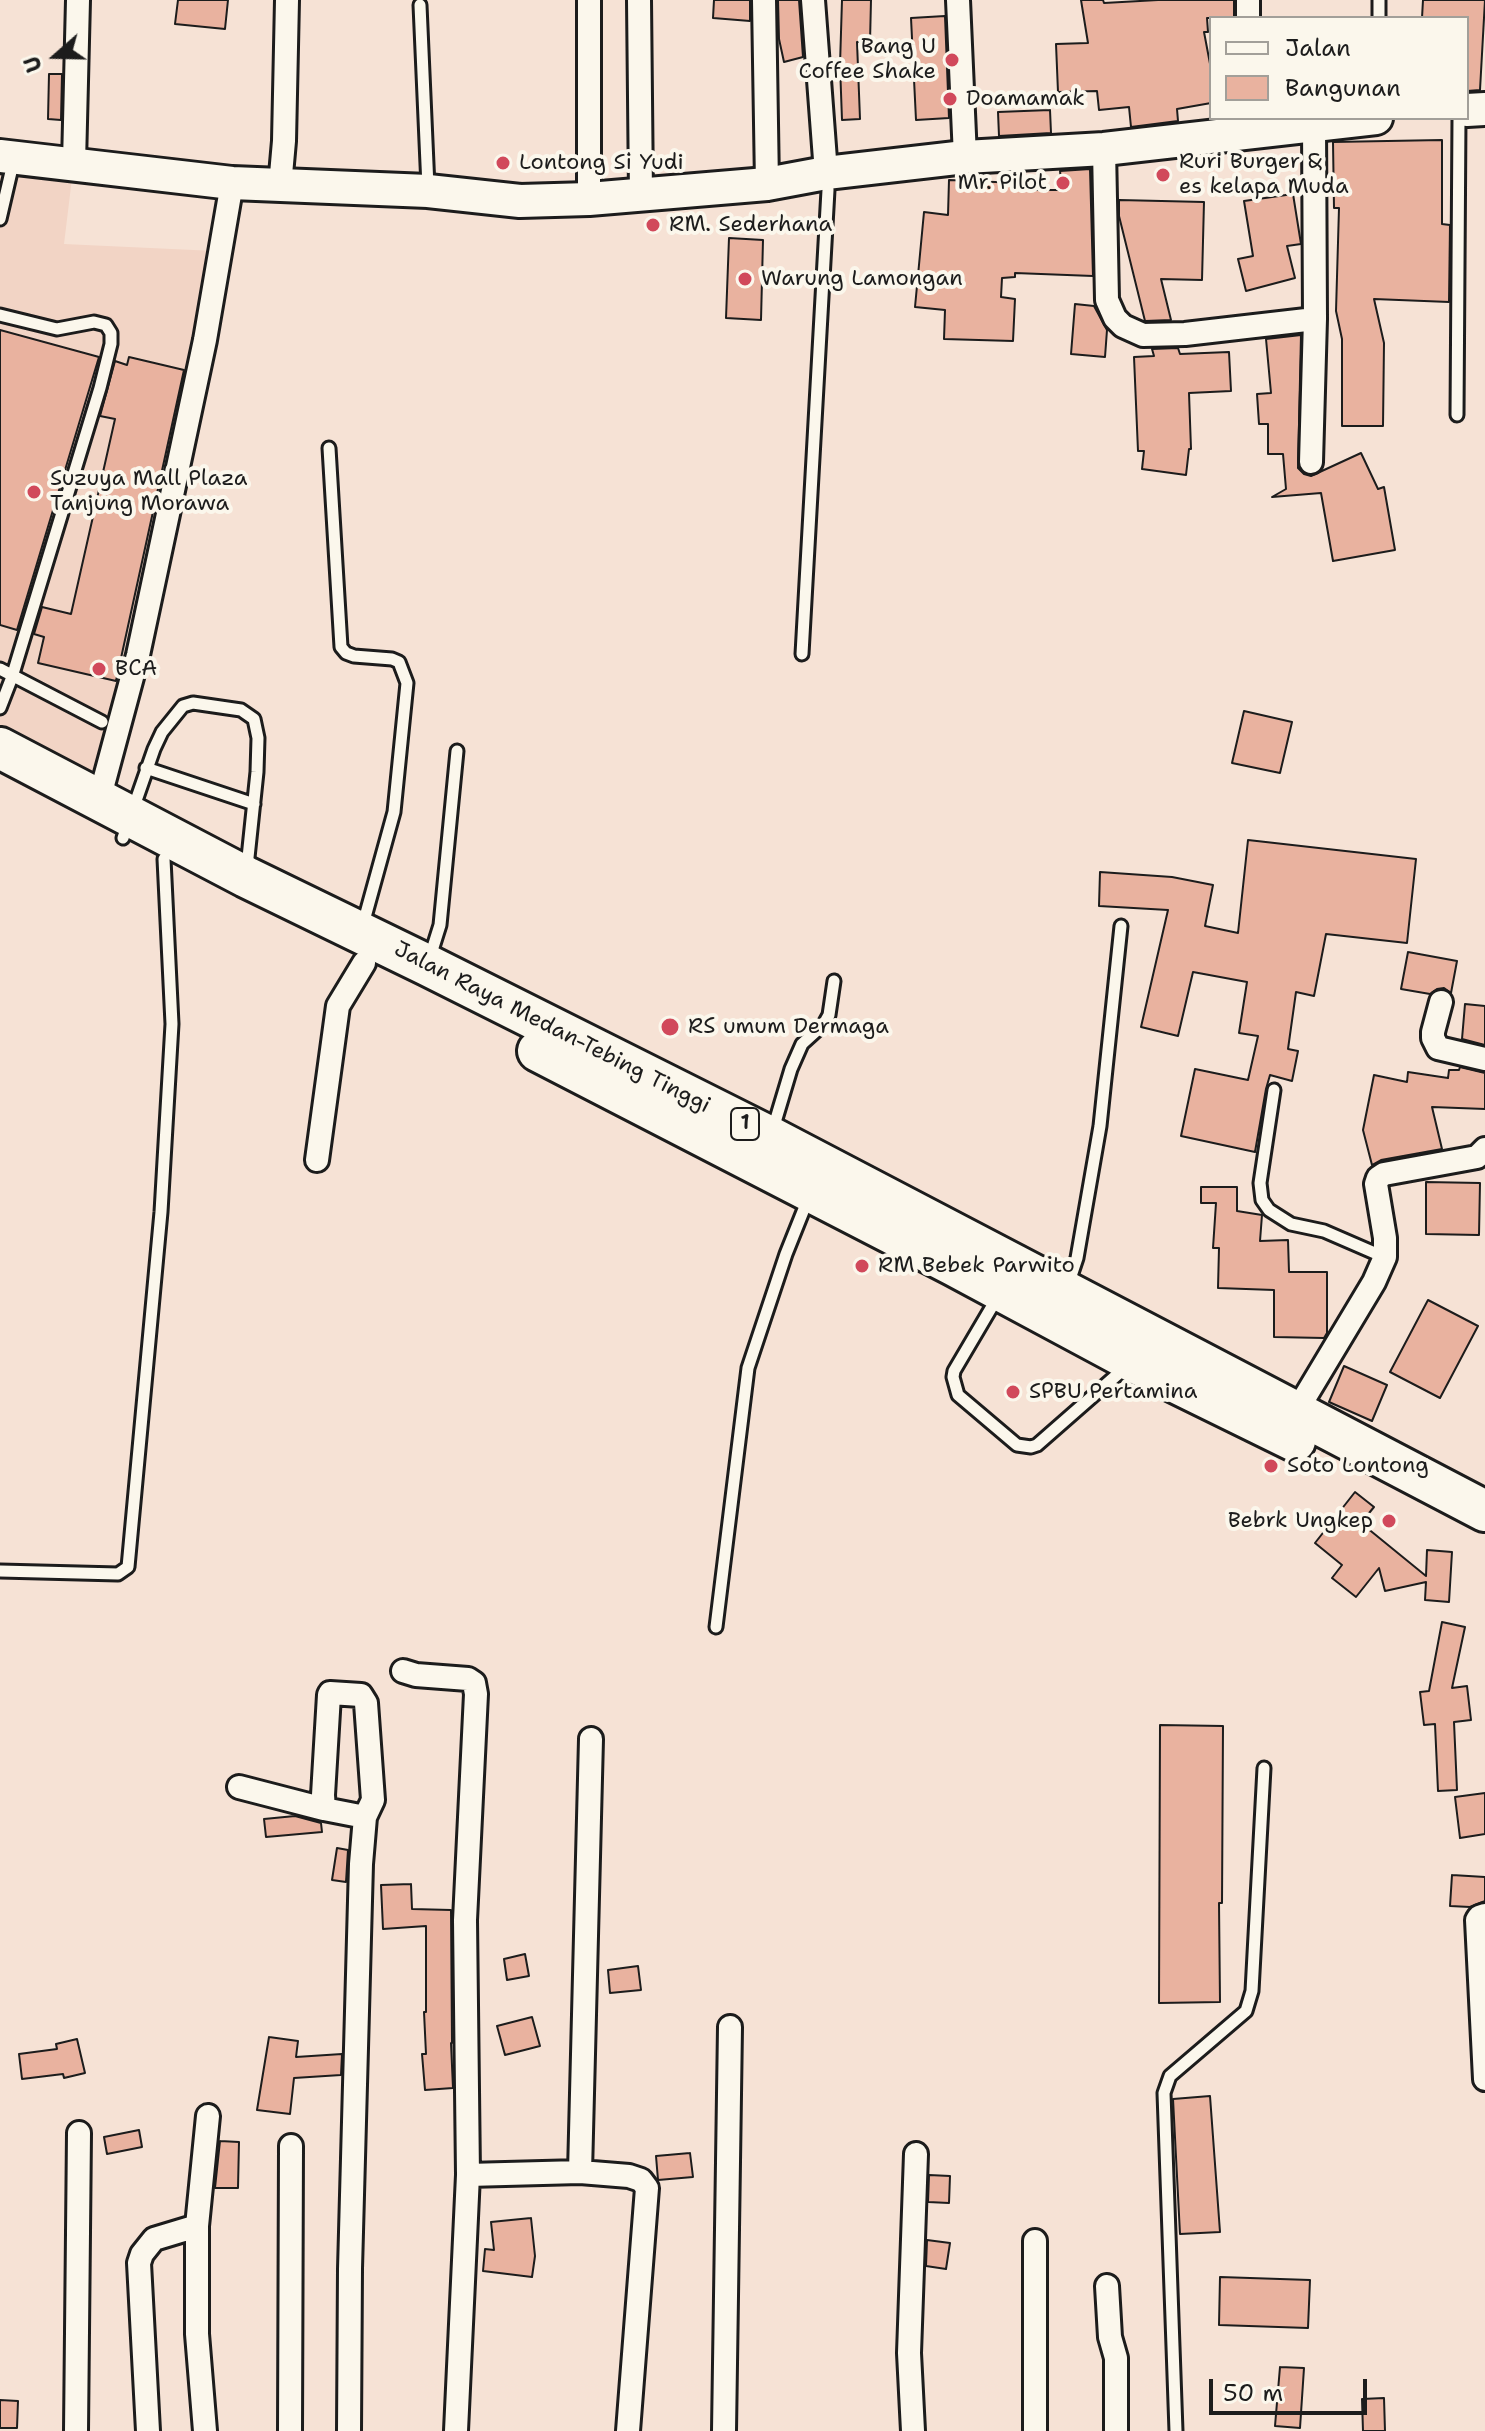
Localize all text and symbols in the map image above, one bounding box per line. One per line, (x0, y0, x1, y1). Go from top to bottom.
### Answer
north arrow (16, 16, 96, 96)
legend (1209, 16, 1469, 120)
text: Jalan (1285, 32, 1351, 64)
place label: Bang U Coffee Shake (799, 34, 936, 86)
marker: Bang U Coffee Shake (943, 51, 961, 69)
text: U (17, 52, 49, 76)
text: Bangunan (1285, 72, 1401, 104)
place label: Doamamak (966, 86, 1085, 112)
marker: Doamamak (941, 90, 959, 108)
place label: Ruri Burger & es kelapa Muda (1179, 149, 1349, 200)
place label: Lontong Si Yudi (519, 150, 684, 176)
marker: Lontong Si Yudi (494, 154, 512, 172)
marker: Ruri Burger & es kelapa Muda (1154, 166, 1172, 184)
place label: Mr. Pilot (957, 170, 1047, 196)
marker: Mr. Pilot (1054, 174, 1072, 192)
place label: RM. Sederhana (669, 212, 832, 238)
marker: RM. Sederhana (644, 216, 662, 234)
place label: Warung Lamongan (761, 266, 963, 292)
marker: Warung Lamongan (736, 270, 754, 288)
place label: Suzuya Mall Plaza Tanjung Morawa (50, 466, 248, 518)
marker: Suzuya Mall Plaza Tanjung Morawa (25, 483, 43, 501)
place label: BCA (115, 656, 157, 682)
marker: BCA (90, 660, 108, 678)
street label: Jalan Raya Medan-Tebing Tinggi (389, 936, 715, 1120)
place label: RS umum Dermaga (688, 1014, 889, 1040)
marker: RS umum Dermaga (659, 1016, 681, 1038)
road number: 1 (731, 1108, 759, 1140)
place label: RM Bebek Parwito (878, 1253, 1075, 1279)
marker: RM Bebek Parwito (853, 1257, 871, 1275)
place label: SPBU Pertamina (1029, 1379, 1197, 1405)
marker: SPBU Pertamina (1004, 1383, 1022, 1401)
place label: Soto Lontong (1287, 1453, 1429, 1479)
marker: Soto Lontong (1262, 1457, 1280, 1475)
place label: Bebrk Ungkep (1228, 1508, 1373, 1534)
marker: Bebrk Ungkep (1380, 1512, 1398, 1530)
scale bar (1213, 2363, 1371, 2413)
text: 50 m (1223, 2377, 1283, 2409)

